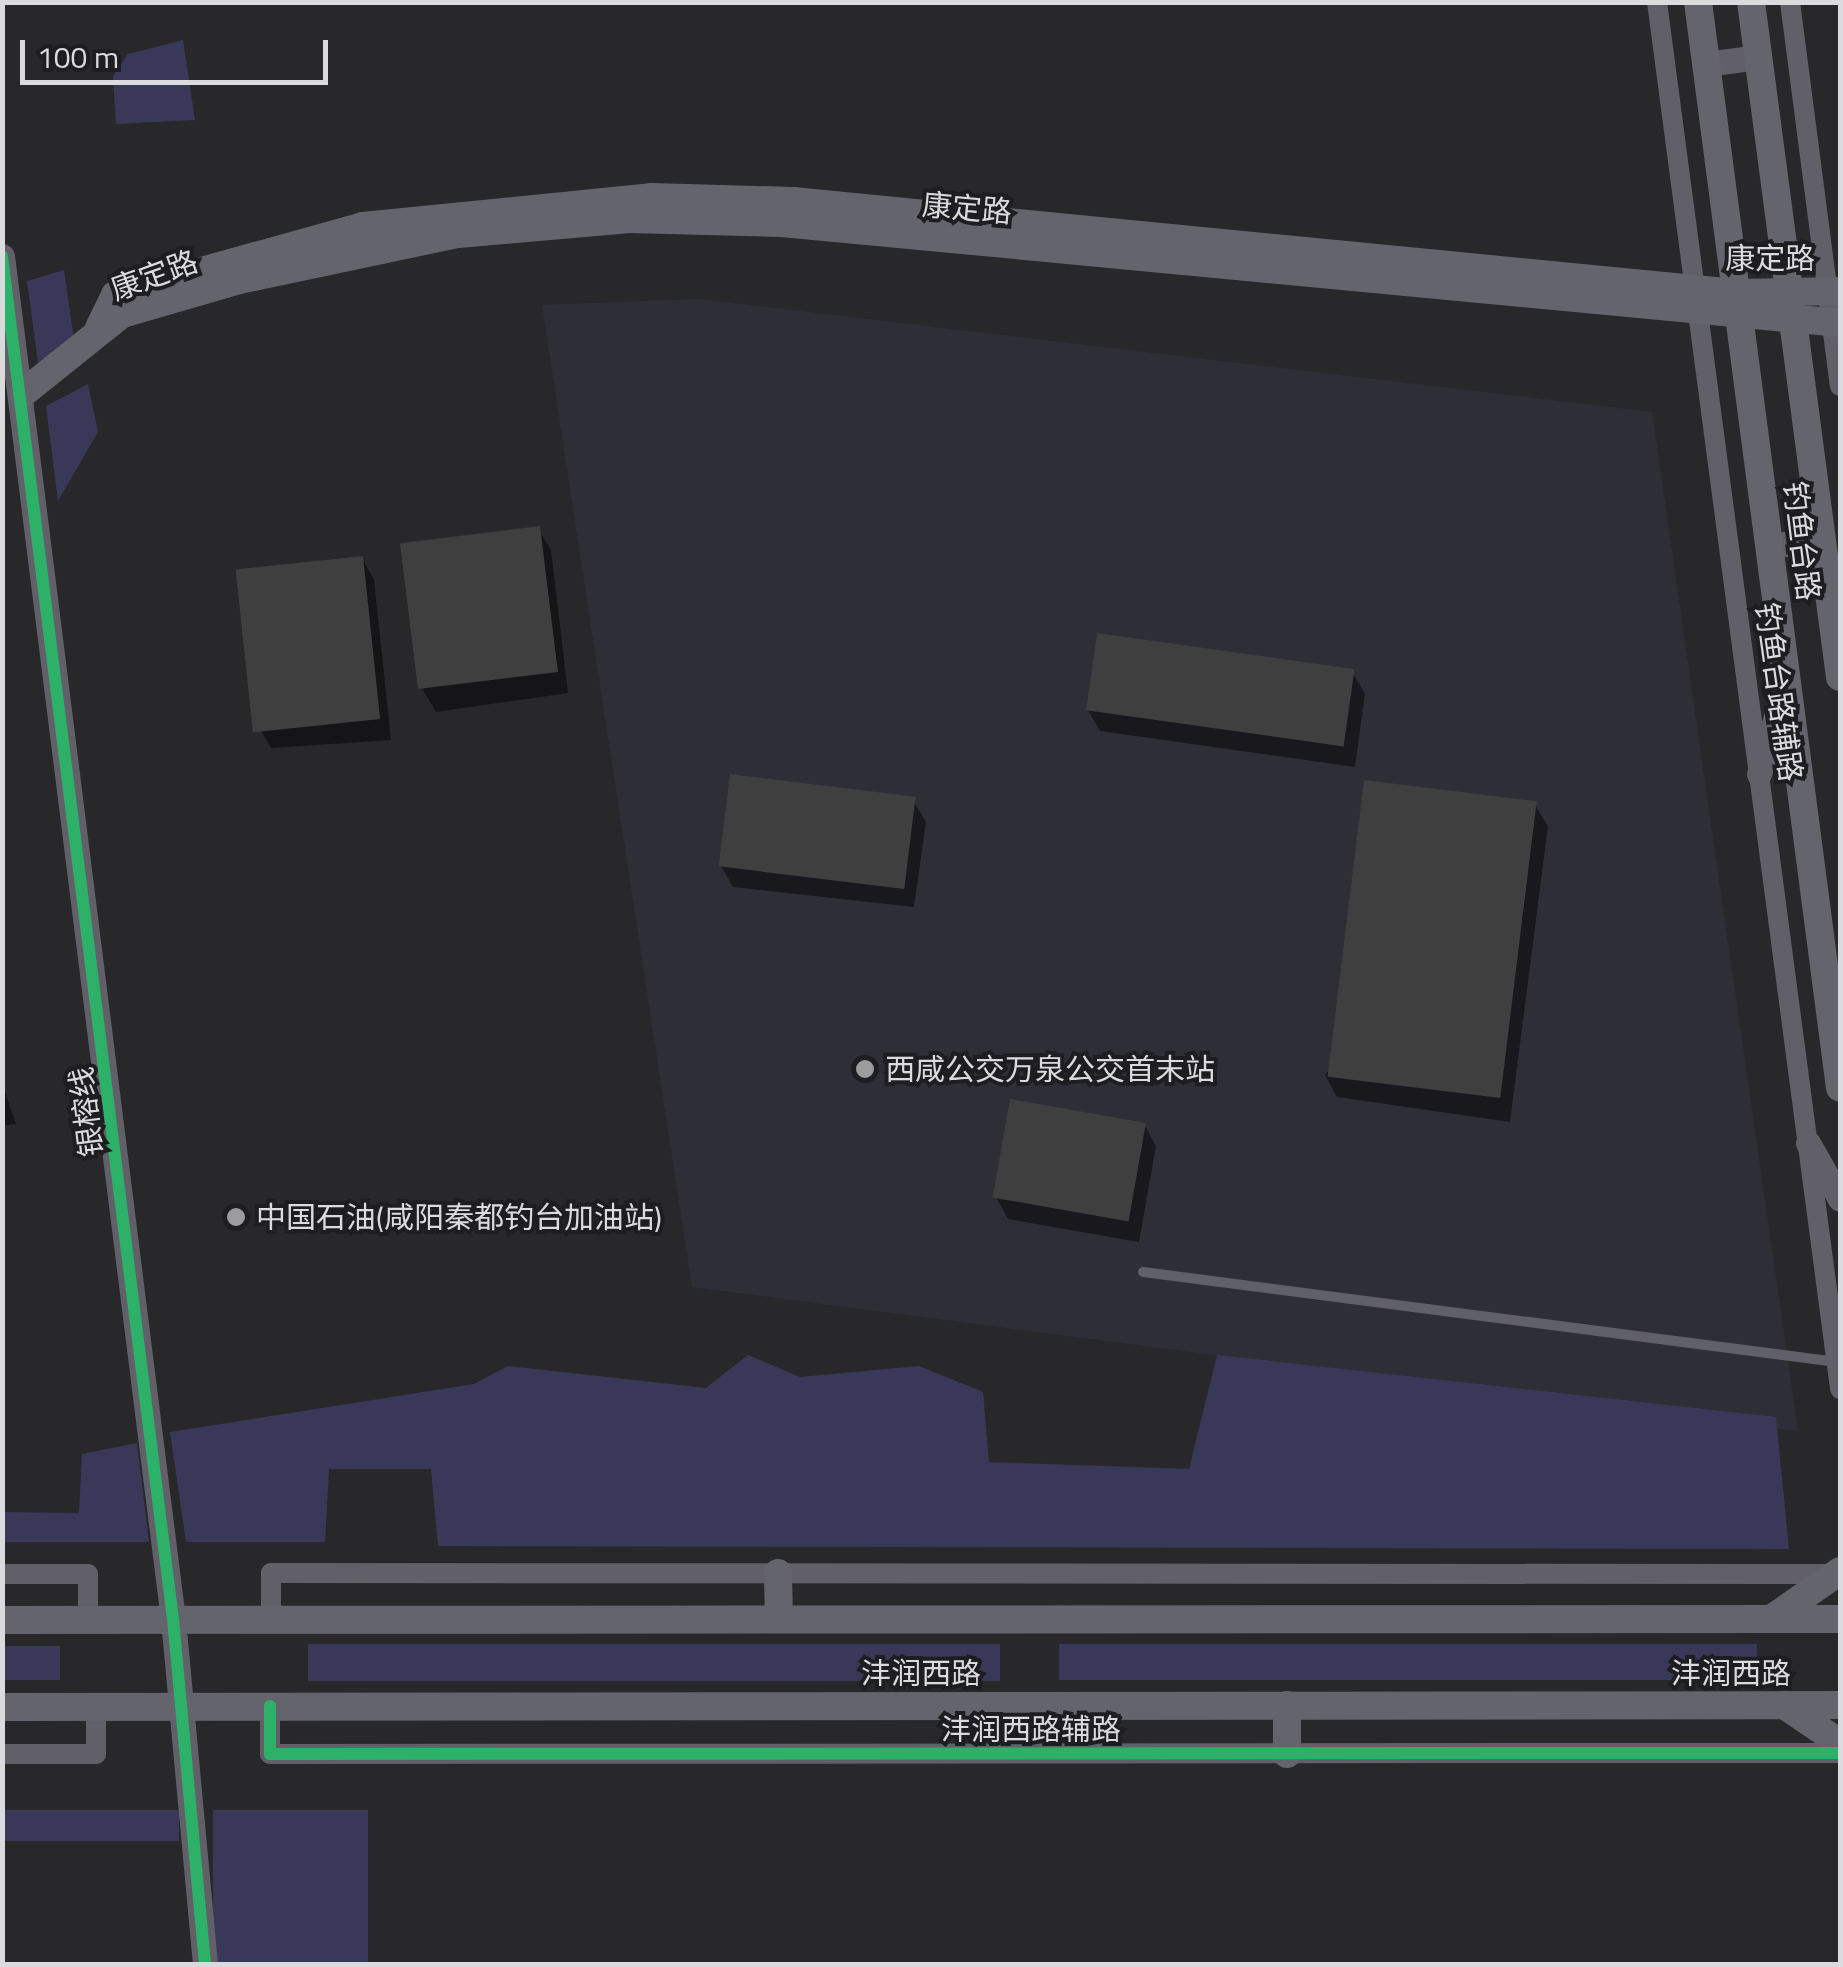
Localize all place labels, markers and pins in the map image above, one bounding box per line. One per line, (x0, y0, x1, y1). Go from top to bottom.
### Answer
place label: 西咸公交万泉公交首末站 (885, 1051, 1215, 1087)
marker: 西咸公交万泉公交首末站 (854, 1058, 876, 1080)
place label: 中国石油(咸阳秦都钓台加油站) (256, 1199, 662, 1235)
marker: 中国石油(咸阳秦都钓台加油站) (225, 1206, 247, 1228)

